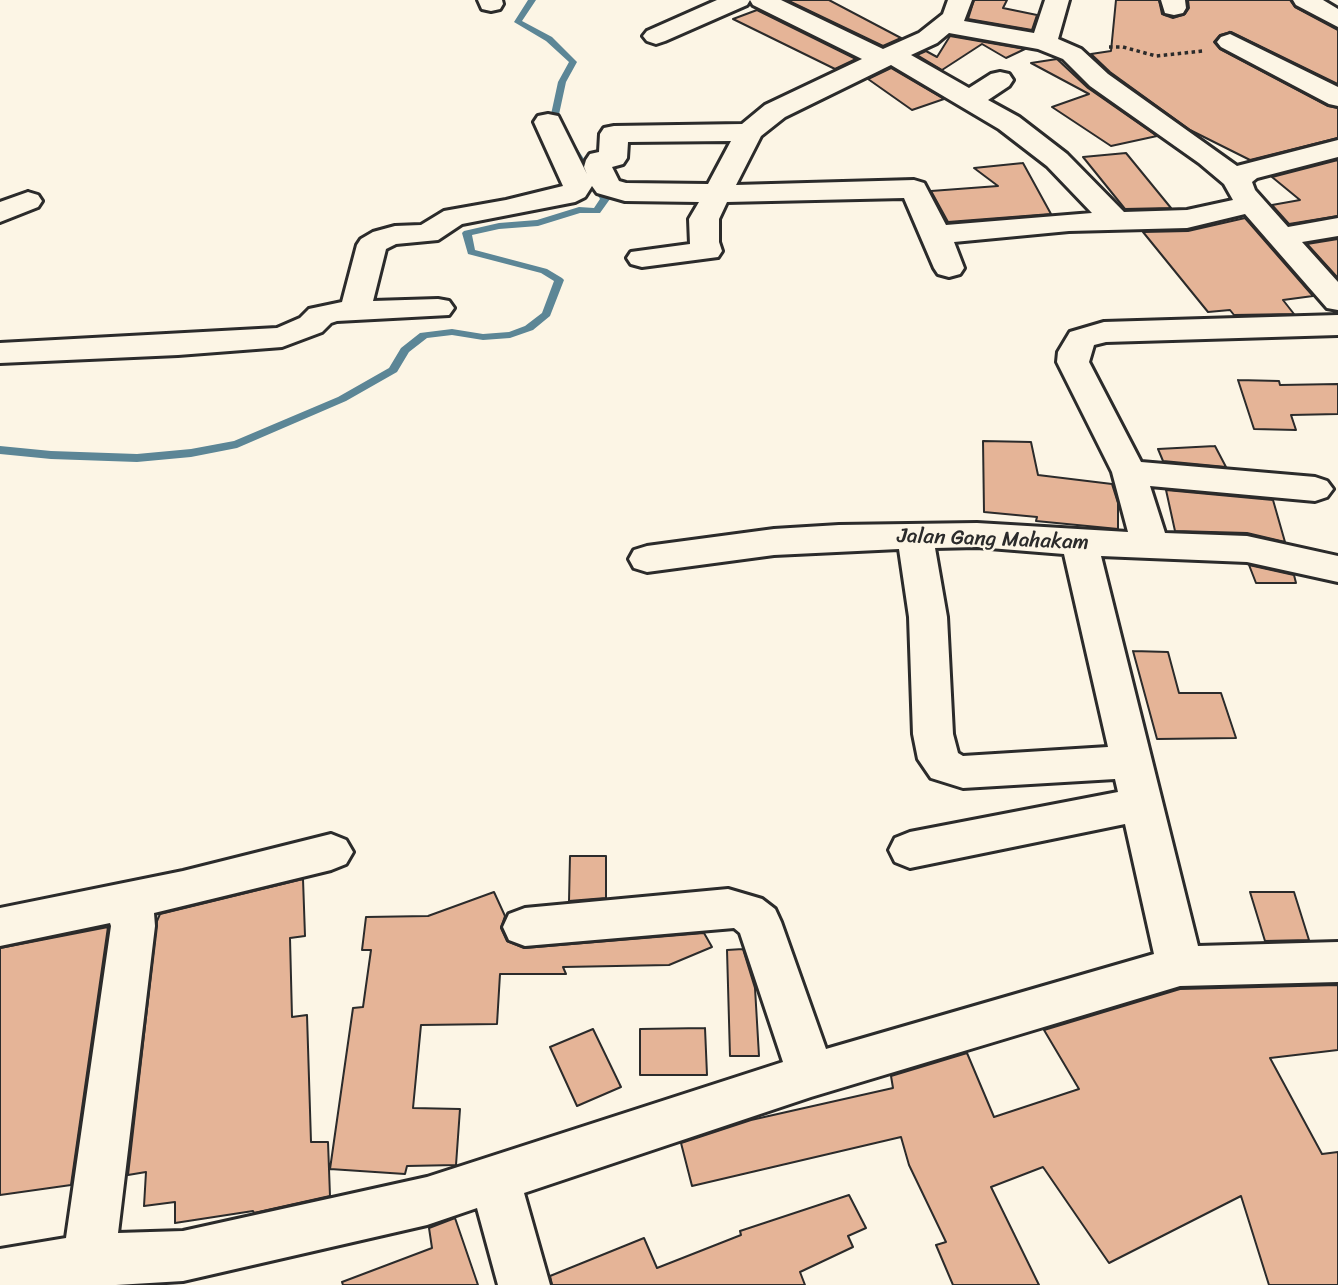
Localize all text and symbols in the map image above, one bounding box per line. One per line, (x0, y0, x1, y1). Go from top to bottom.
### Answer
street label: Jalan Gang Mahakam (897, 524, 1089, 556)

